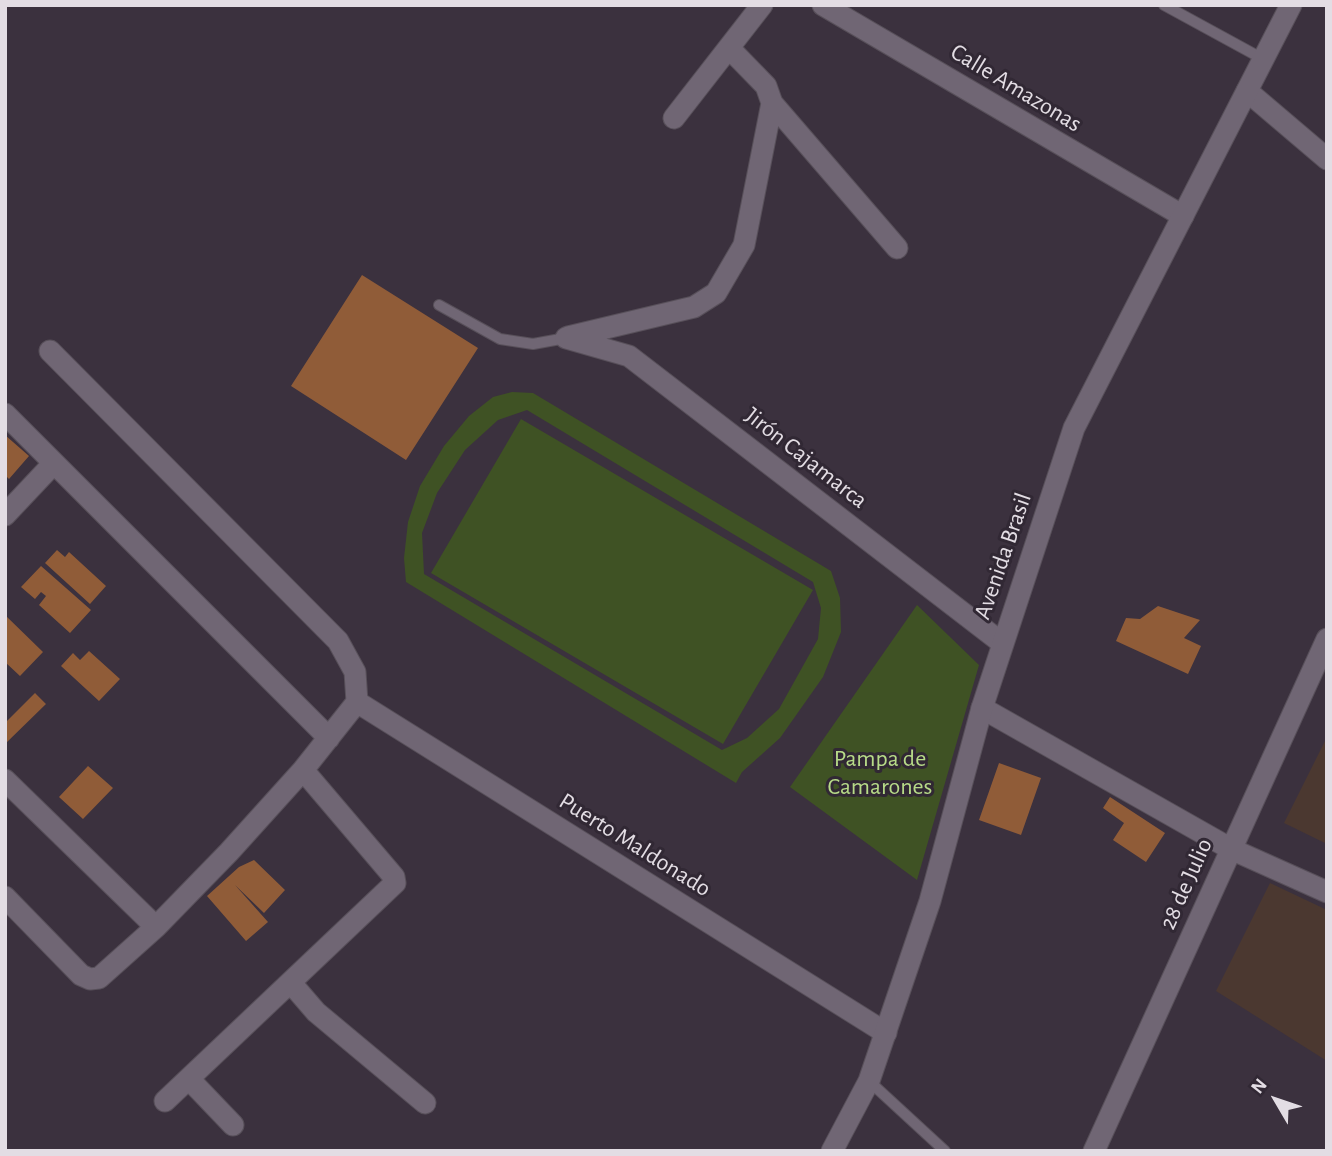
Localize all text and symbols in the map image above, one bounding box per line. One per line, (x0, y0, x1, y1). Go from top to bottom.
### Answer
street label: Calle Amazonas (945, 38, 1087, 138)
street label: Jirón Cajamarca (739, 401, 873, 515)
street label: Avenida Brasil (968, 489, 1038, 623)
park label: Pampa de Camarones (828, 745, 932, 801)
street label: Puerto Maldonado (554, 787, 716, 903)
street label: 28 de Julio (1153, 834, 1219, 934)
north arrow (1241, 1065, 1311, 1135)
text: N (1248, 1075, 1271, 1098)

